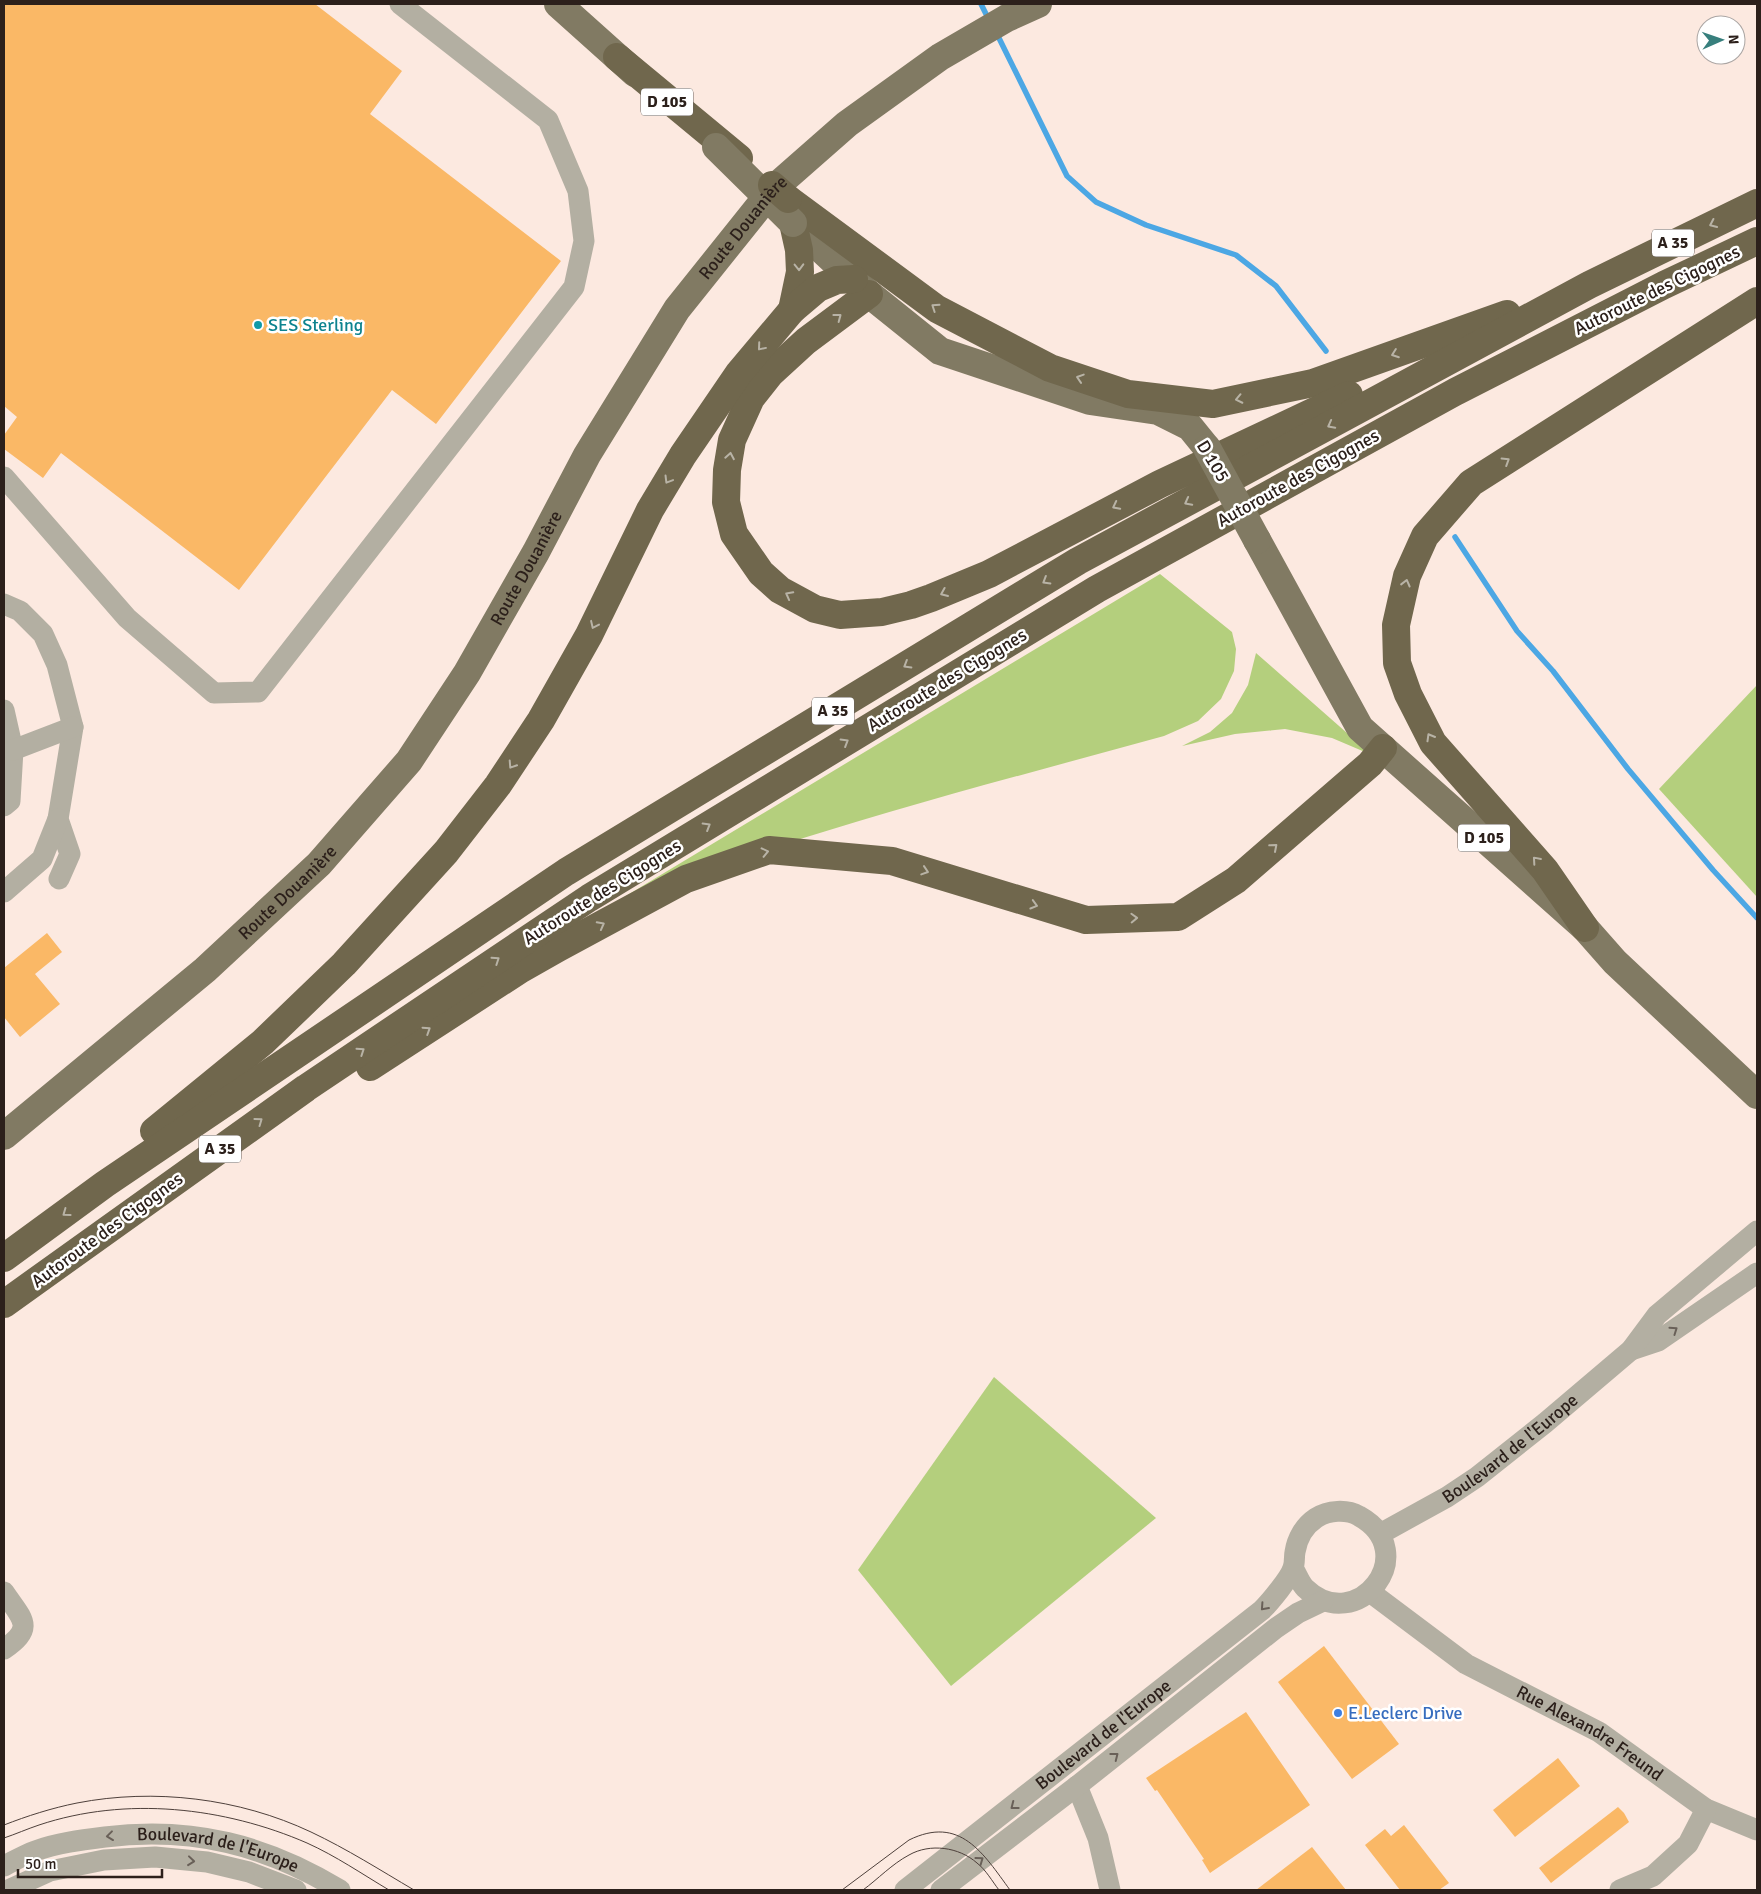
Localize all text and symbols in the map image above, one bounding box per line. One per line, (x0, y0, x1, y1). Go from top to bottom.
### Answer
north arrow (1696, 15, 1746, 65)
text: N (1725, 34, 1742, 45)
road number: D 105 (641, 88, 693, 115)
street label: Route Douanière (694, 171, 792, 284)
one-way arrow (1709, 217, 1718, 228)
road number: A 35 (1652, 230, 1694, 256)
street label: Autoroute des Cigognes (1570, 240, 1744, 340)
one-way arrow (794, 263, 805, 271)
one-way arrow (931, 303, 940, 313)
place label: SES Sterling (268, 314, 363, 336)
one-way arrow (832, 315, 841, 323)
marker: SES Sterling (252, 319, 264, 331)
one-way arrow (758, 342, 767, 351)
one-way arrow (1391, 348, 1399, 358)
one-way arrow (1076, 374, 1085, 384)
one-way arrow (1234, 393, 1243, 403)
one-way arrow (1327, 418, 1336, 428)
street label: Autoroute des Cigognes (1213, 424, 1383, 532)
street label: D 105 (1192, 436, 1234, 486)
one-way arrow (724, 451, 734, 460)
one-way arrow (1500, 457, 1509, 467)
one-way arrow (665, 475, 674, 484)
one-way arrow (1184, 496, 1193, 506)
one-way arrow (1113, 500, 1122, 510)
street label: Route Douanière (485, 507, 567, 629)
one-way arrow (1042, 575, 1051, 585)
one-way arrow (1400, 579, 1411, 587)
one-way arrow (940, 587, 949, 597)
one-way arrow (785, 591, 794, 601)
one-way arrow (590, 619, 600, 628)
street label: Autoroute des Cigognes (863, 624, 1031, 736)
one-way arrow (903, 659, 912, 669)
road number: A 35 (812, 698, 854, 724)
one-way arrow (1427, 733, 1437, 742)
one-way arrow (840, 738, 849, 748)
one-way arrow (509, 759, 518, 768)
one-way arrow (701, 823, 710, 833)
road number: D 105 (1458, 824, 1510, 851)
street label: Autoroute des Cigognes (519, 834, 685, 950)
street label: Route Douanière (234, 840, 342, 944)
one-way arrow (1268, 844, 1277, 853)
one-way arrow (760, 847, 769, 858)
one-way arrow (1533, 856, 1542, 865)
one-way arrow (920, 865, 928, 875)
one-way arrow (1030, 899, 1038, 909)
one-way arrow (1131, 913, 1139, 924)
one-way arrow (595, 921, 604, 931)
one-way arrow (490, 957, 499, 966)
one-way arrow (421, 1027, 431, 1036)
one-way arrow (355, 1048, 364, 1057)
one-way arrow (253, 1118, 263, 1127)
road number: A 35 (199, 1136, 241, 1162)
street label: Autoroute des Cigognes (27, 1168, 187, 1292)
one-way arrow (63, 1207, 72, 1215)
one-way arrow (1668, 1327, 1678, 1336)
street label: Boulevard de l'Europe (1438, 1389, 1582, 1508)
one-way arrow (1261, 1601, 1270, 1610)
street label: Boulevard de l'Europe (1031, 1674, 1176, 1794)
street label: Rue Alexandre Freund (1513, 1681, 1667, 1786)
place label: E.Leclerc Drive (1348, 1702, 1462, 1724)
marker: E.Leclerc Drive (1332, 1707, 1344, 1719)
one-way arrow (1109, 1754, 1118, 1762)
one-way arrow (1010, 1800, 1020, 1809)
street label: Boulevard de l'Europe (136, 1823, 303, 1877)
one-way arrow (106, 1830, 114, 1841)
scale bar (18, 1846, 161, 1878)
text: 50 m (25, 1855, 56, 1873)
one-way arrow (187, 1855, 195, 1866)
one-way arrow (974, 1858, 983, 1866)

